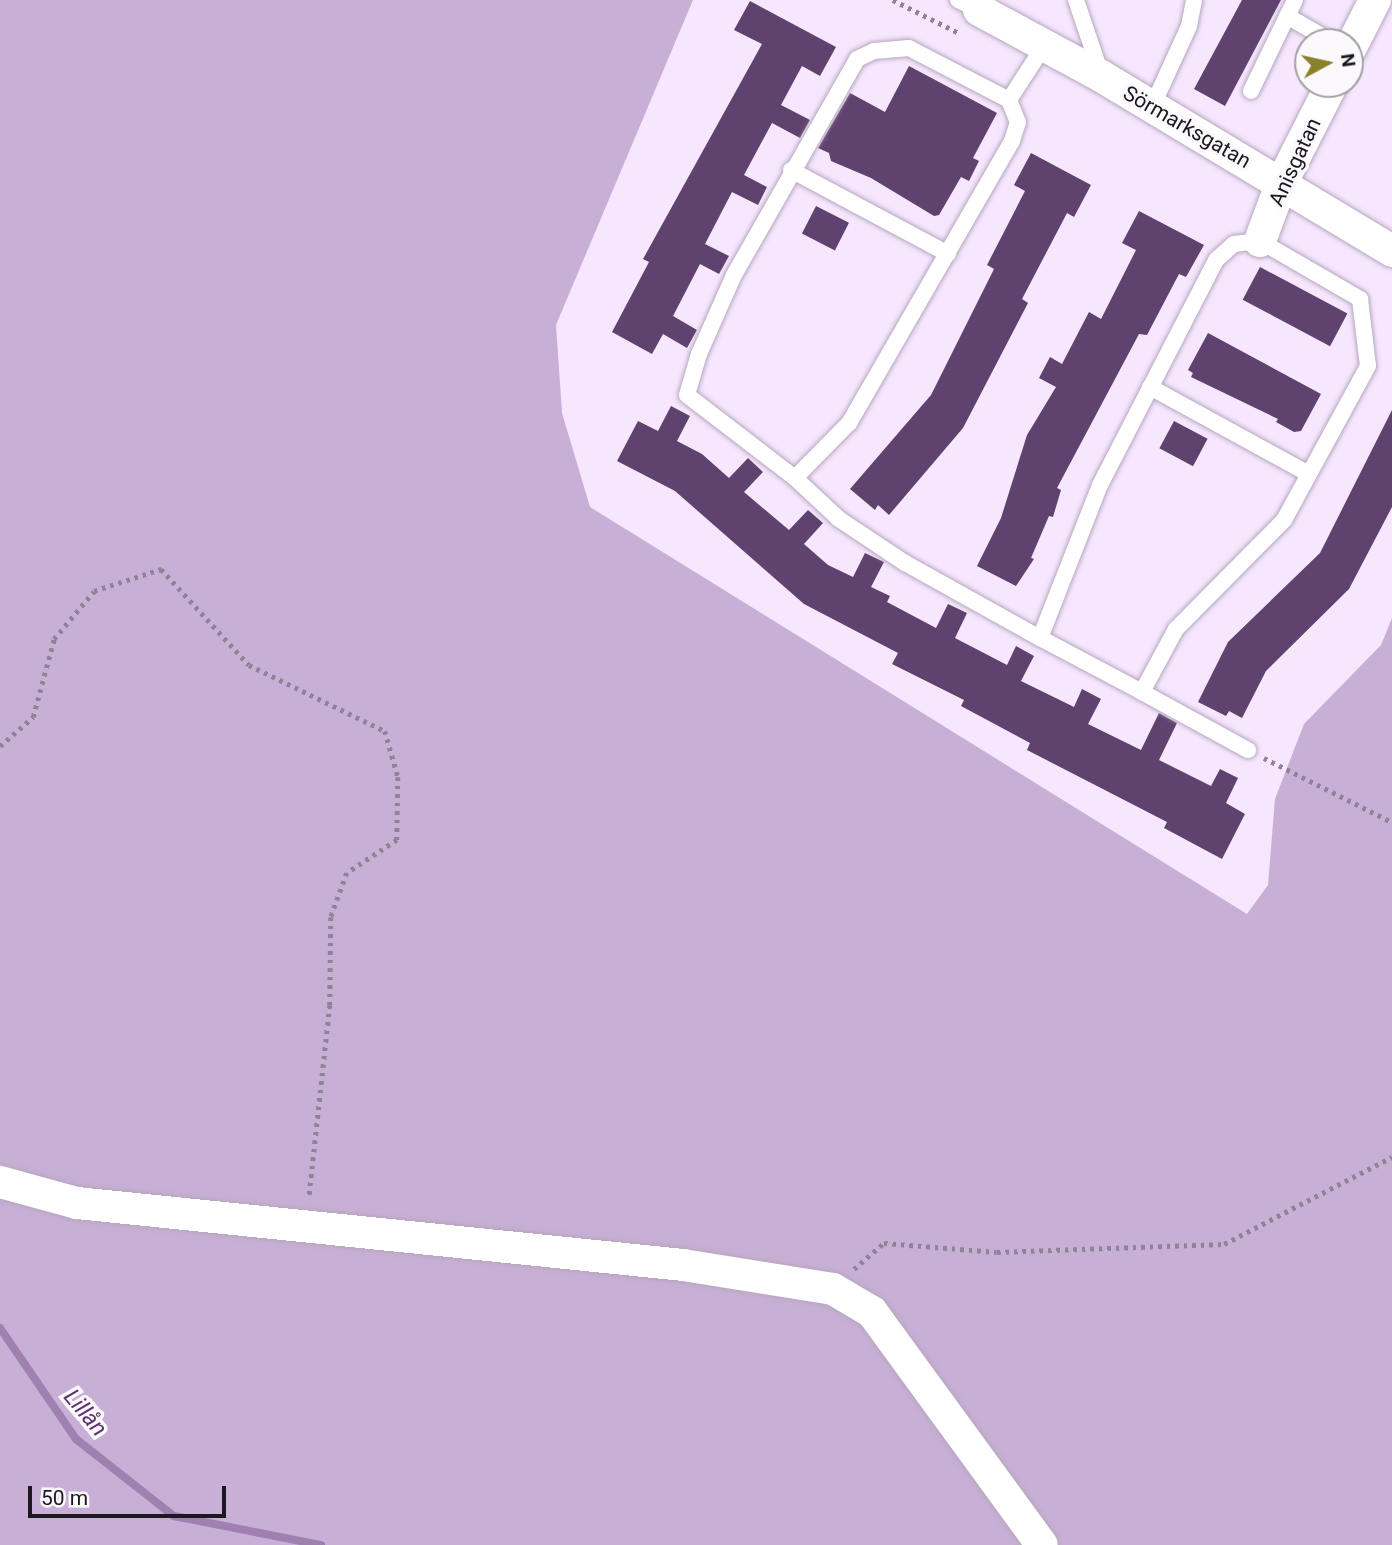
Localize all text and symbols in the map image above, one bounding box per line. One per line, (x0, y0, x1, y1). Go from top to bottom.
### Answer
north arrow (1294, 28, 1364, 98)
text: N (1336, 52, 1361, 69)
street label: Sörmarksgatan (1119, 80, 1255, 174)
street label: Anisgatan (1264, 114, 1326, 210)
water label: Lillån (57, 1384, 113, 1442)
scale bar (32, 1472, 229, 1516)
text: 50 m (41, 1486, 88, 1510)

